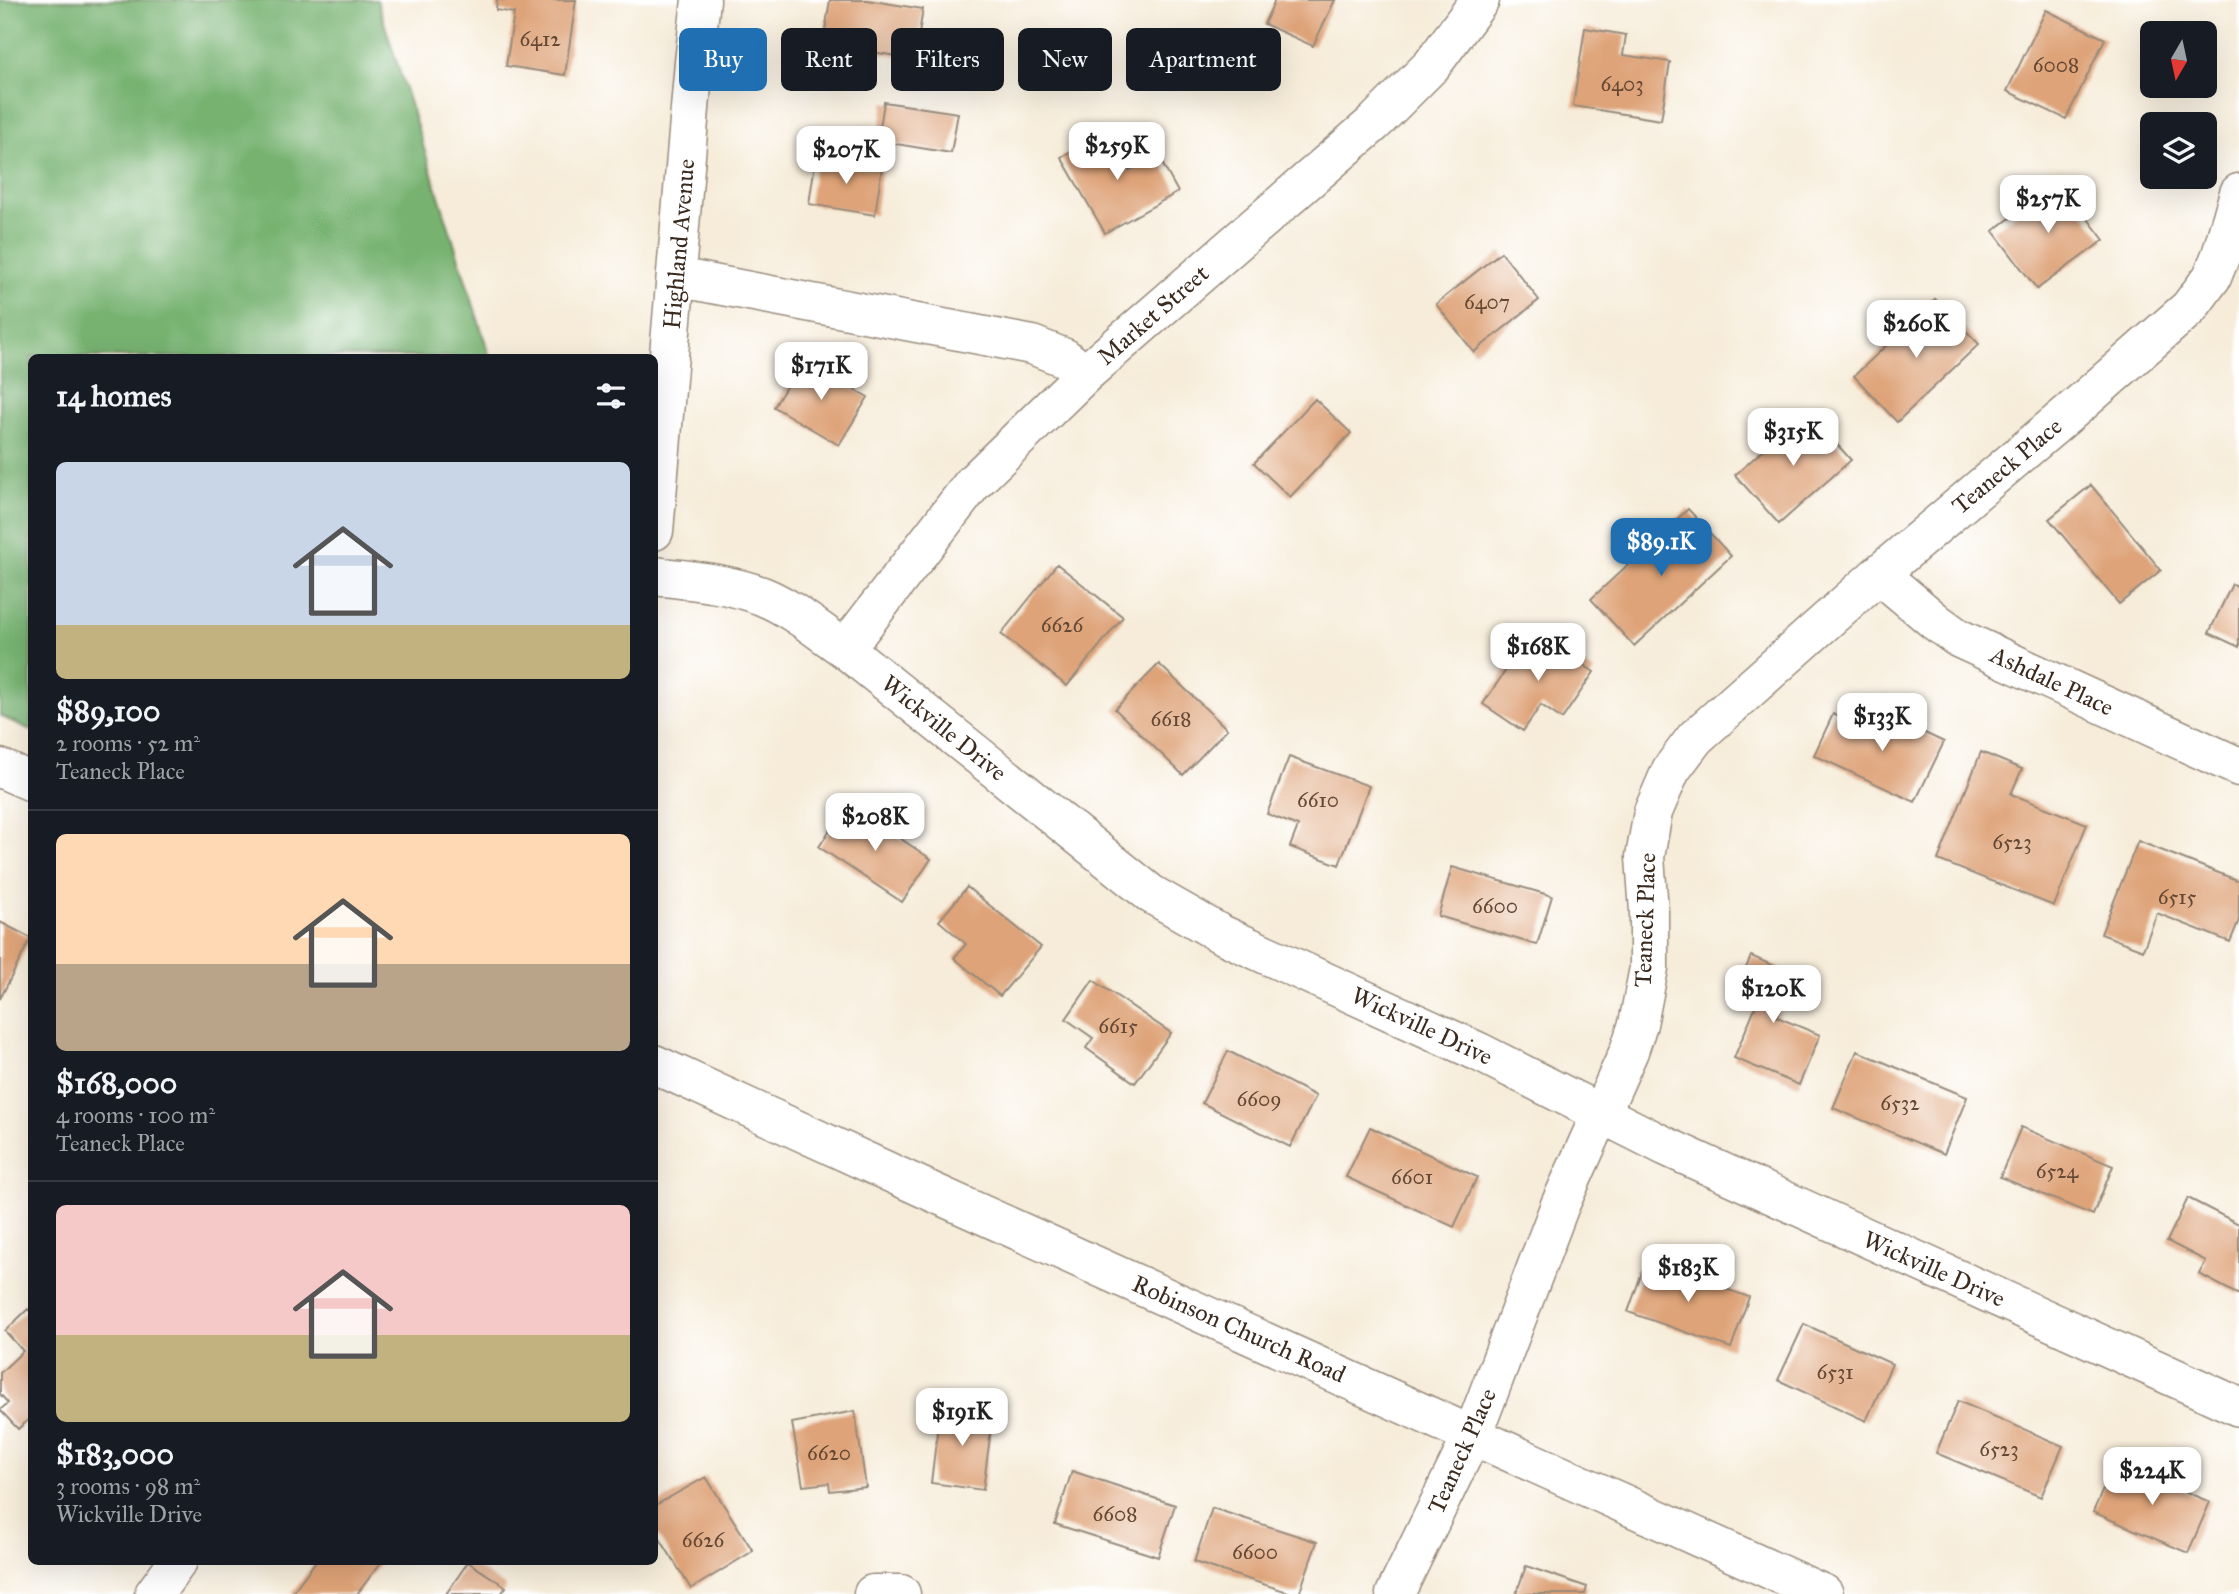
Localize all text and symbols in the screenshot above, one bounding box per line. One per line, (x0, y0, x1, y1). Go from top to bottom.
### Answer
north arrow (2140, 21, 2217, 98)
map controls (2140, 21, 2217, 189)
house number: 6412 (519, 26, 561, 52)
chip: Buy (679, 28, 767, 91)
chip: Rent (781, 28, 877, 91)
chip: Filters (891, 28, 1004, 91)
chip: New (1018, 28, 1112, 91)
chip: Apartment (1126, 28, 1281, 91)
house number: 6008 (2033, 52, 2079, 78)
house number: 6403 (1600, 71, 1644, 97)
button: layers (2140, 112, 2217, 189)
pin: $259K (1068, 122, 1166, 182)
pin: $207K (797, 127, 895, 186)
text: $259K (1085, 131, 1149, 159)
text: $207K (812, 135, 880, 163)
street label: Highland Avenue (657, 158, 701, 330)
pin: $257K (1999, 176, 2097, 235)
text: $257K (2016, 184, 2080, 212)
street label: Market Street (1091, 258, 1215, 372)
house number: 6407 (1464, 289, 1510, 315)
pin: $260K (1867, 300, 1965, 360)
text: $260K (1883, 309, 1949, 337)
pin: $171K (772, 342, 870, 402)
text: $171K (791, 351, 851, 379)
icon: filters (592, 377, 630, 415)
text: 14 homes (56, 378, 171, 414)
pin: $315K (1744, 408, 1842, 468)
street label: Teaneck Place (1946, 411, 2068, 521)
text: $315K (1764, 417, 1822, 445)
icon: home (280, 508, 406, 634)
pin: $89.1K (1604, 518, 1718, 578)
text: $89.1K (1627, 527, 1695, 555)
house number: 6626 (1041, 612, 1085, 638)
pin: $168K (1489, 624, 1587, 683)
text: $168K (1506, 632, 1570, 660)
street label: Ashdale Place (1985, 639, 2118, 723)
street label: Wickville Drive (875, 668, 1013, 788)
text: $89,100 (56, 693, 160, 729)
pin: $133K (1833, 694, 1931, 753)
text: $133K (1853, 702, 1911, 730)
house number: 6618 (1151, 706, 1191, 732)
text: 2 rooms · 52 m² (56, 729, 200, 757)
text: Teaneck Place (56, 757, 185, 785)
house number: 6610 (1297, 787, 1339, 813)
pin: $208K (826, 794, 924, 853)
text: $208K (841, 802, 909, 830)
house number: 6523 (1992, 829, 2032, 855)
street label: Teaneck Place (1628, 852, 1662, 988)
icon: home (280, 880, 406, 1006)
house number: 6515 (2158, 884, 2196, 910)
house number: 6600 (1472, 893, 1518, 919)
pin: $120K (1724, 965, 1822, 1025)
text: $120K (1741, 974, 1805, 1002)
street label: Wickville Drive (1347, 980, 1497, 1072)
house number: 6615 (1098, 1013, 1138, 1039)
text: $168,000 (56, 1065, 177, 1101)
house number: 6609 (1236, 1086, 1282, 1112)
house number: 6532 (1880, 1090, 1920, 1116)
text: 4 rooms · 100 m² (56, 1101, 215, 1129)
text: Teaneck Place (56, 1129, 185, 1157)
house number: 6524 (2036, 1158, 2080, 1184)
house number: 6601 (1391, 1164, 1433, 1190)
street label: Wickville Drive (1858, 1224, 2010, 1314)
pin: $183K (1639, 1244, 1737, 1304)
icon: home (280, 1251, 406, 1377)
text: $183K (1658, 1253, 1718, 1281)
street label: Robinson Church Road (1128, 1268, 1350, 1390)
house number: 6531 (1816, 1359, 1854, 1385)
street label: Teaneck Place (1421, 1383, 1503, 1519)
pin: $191K (913, 1388, 1011, 1448)
text: $191K (932, 1397, 992, 1425)
text: $183,000 (56, 1436, 174, 1472)
house number: 6523 (1979, 1436, 2019, 1462)
house number: 6620 (807, 1440, 851, 1466)
pin: $224K (2103, 1448, 2201, 1507)
text: $224K (2119, 1456, 2185, 1484)
text: 3 rooms · 98 m² (56, 1472, 200, 1500)
text: Wickville Drive (56, 1500, 202, 1528)
house number: 6608 (1093, 1501, 1137, 1527)
house number: 6626 (682, 1527, 726, 1553)
house number: 6600 (1232, 1539, 1278, 1565)

